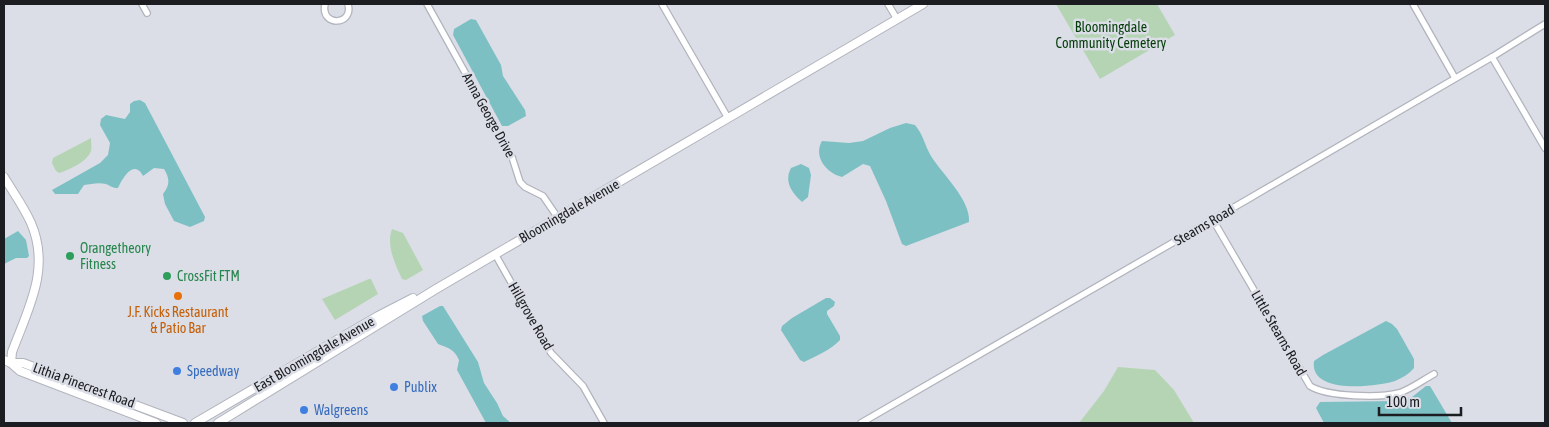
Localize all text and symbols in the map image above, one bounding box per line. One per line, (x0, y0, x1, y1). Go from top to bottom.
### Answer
park label: Bloomingdale Community Cemetery (1056, 19, 1167, 51)
street label: Anna George Drive (459, 70, 519, 160)
street label: Bloomingdale Avenue (516, 176, 622, 246)
street label: Stearns Road (1171, 201, 1237, 249)
place label: Orangetheory Fitness (80, 240, 151, 272)
marker: Orangetheory Fitness (64, 250, 76, 262)
place label: CrossFit FTM (177, 268, 240, 284)
marker: CrossFit FTM (161, 270, 173, 282)
street label: Hillgrove Road (505, 279, 557, 353)
street label: Little Stearns Road (1248, 288, 1310, 378)
marker: J.F. Kicks Restaurant & Patio Bar (172, 290, 184, 302)
place label: J.F. Kicks Restaurant & Patio Bar (127, 304, 229, 336)
street label: East Bloomingdale Avenue (251, 313, 377, 395)
street label: Lithia Pinecrest Road (31, 359, 137, 411)
place label: Speedway (187, 363, 239, 379)
marker: Speedway (171, 365, 183, 377)
place label: Publix (404, 379, 437, 395)
marker: Publix (388, 381, 400, 393)
scale bar (1379, 384, 1462, 416)
text: 100 m (1386, 393, 1420, 410)
place label: Walgreens (314, 402, 368, 418)
marker: Walgreens (298, 404, 310, 416)

